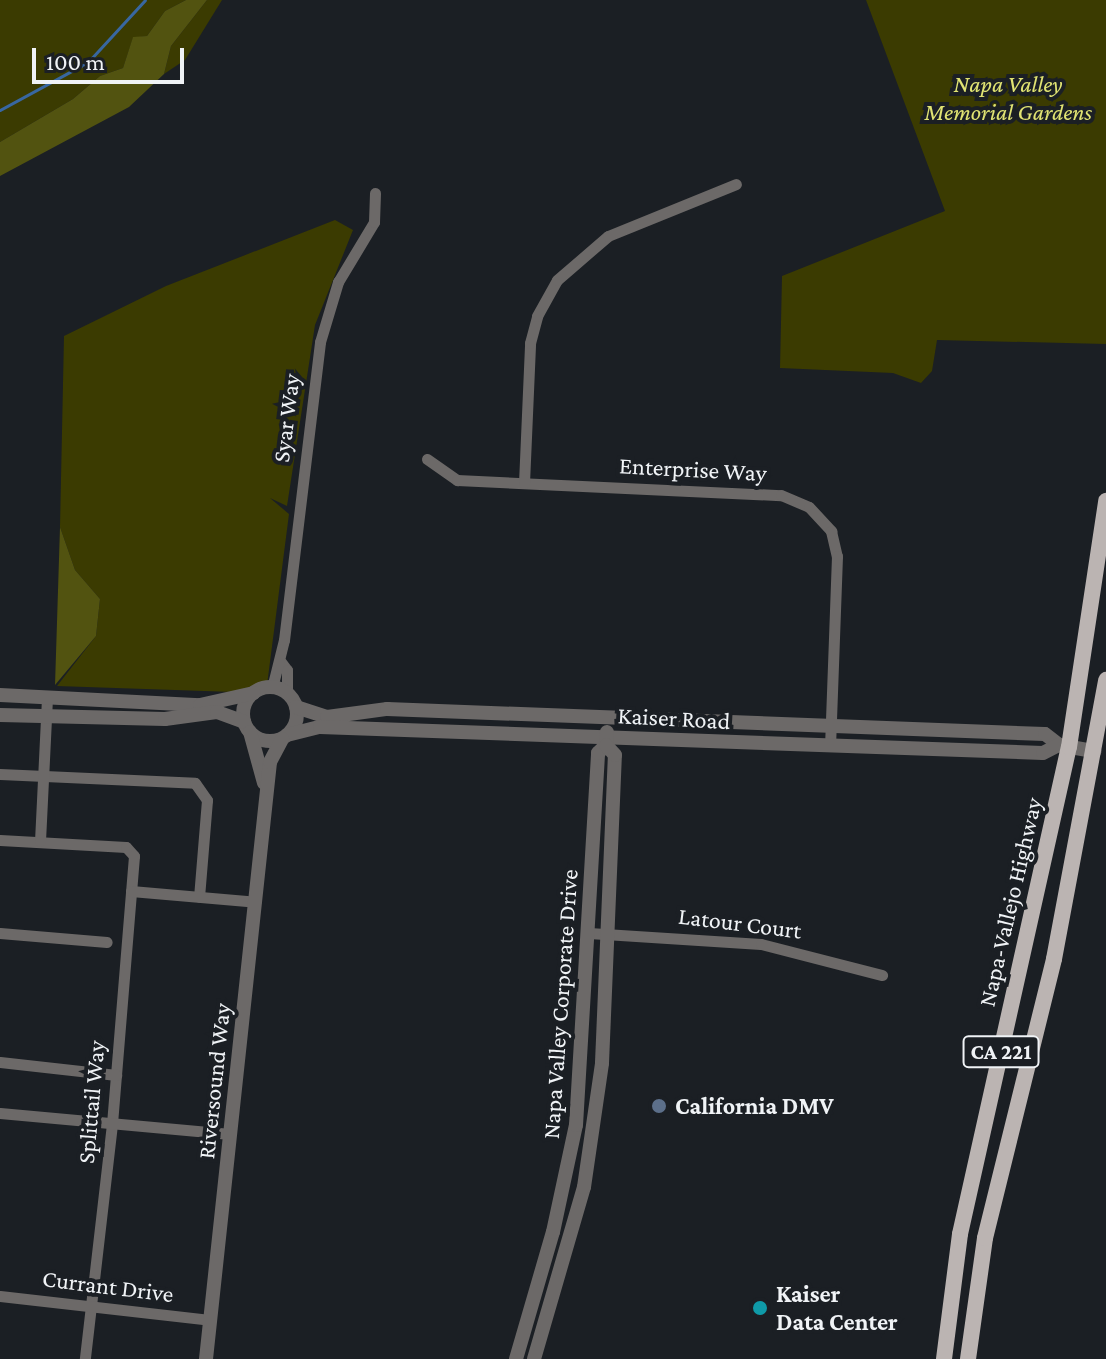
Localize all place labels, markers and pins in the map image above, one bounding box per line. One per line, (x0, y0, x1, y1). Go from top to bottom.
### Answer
place label: California DMV (675, 1092, 834, 1120)
marker: California DMV (650, 1097, 668, 1115)
place label: Kaiser Data Center (776, 1280, 898, 1336)
marker: Kaiser Data Center (751, 1299, 769, 1317)

